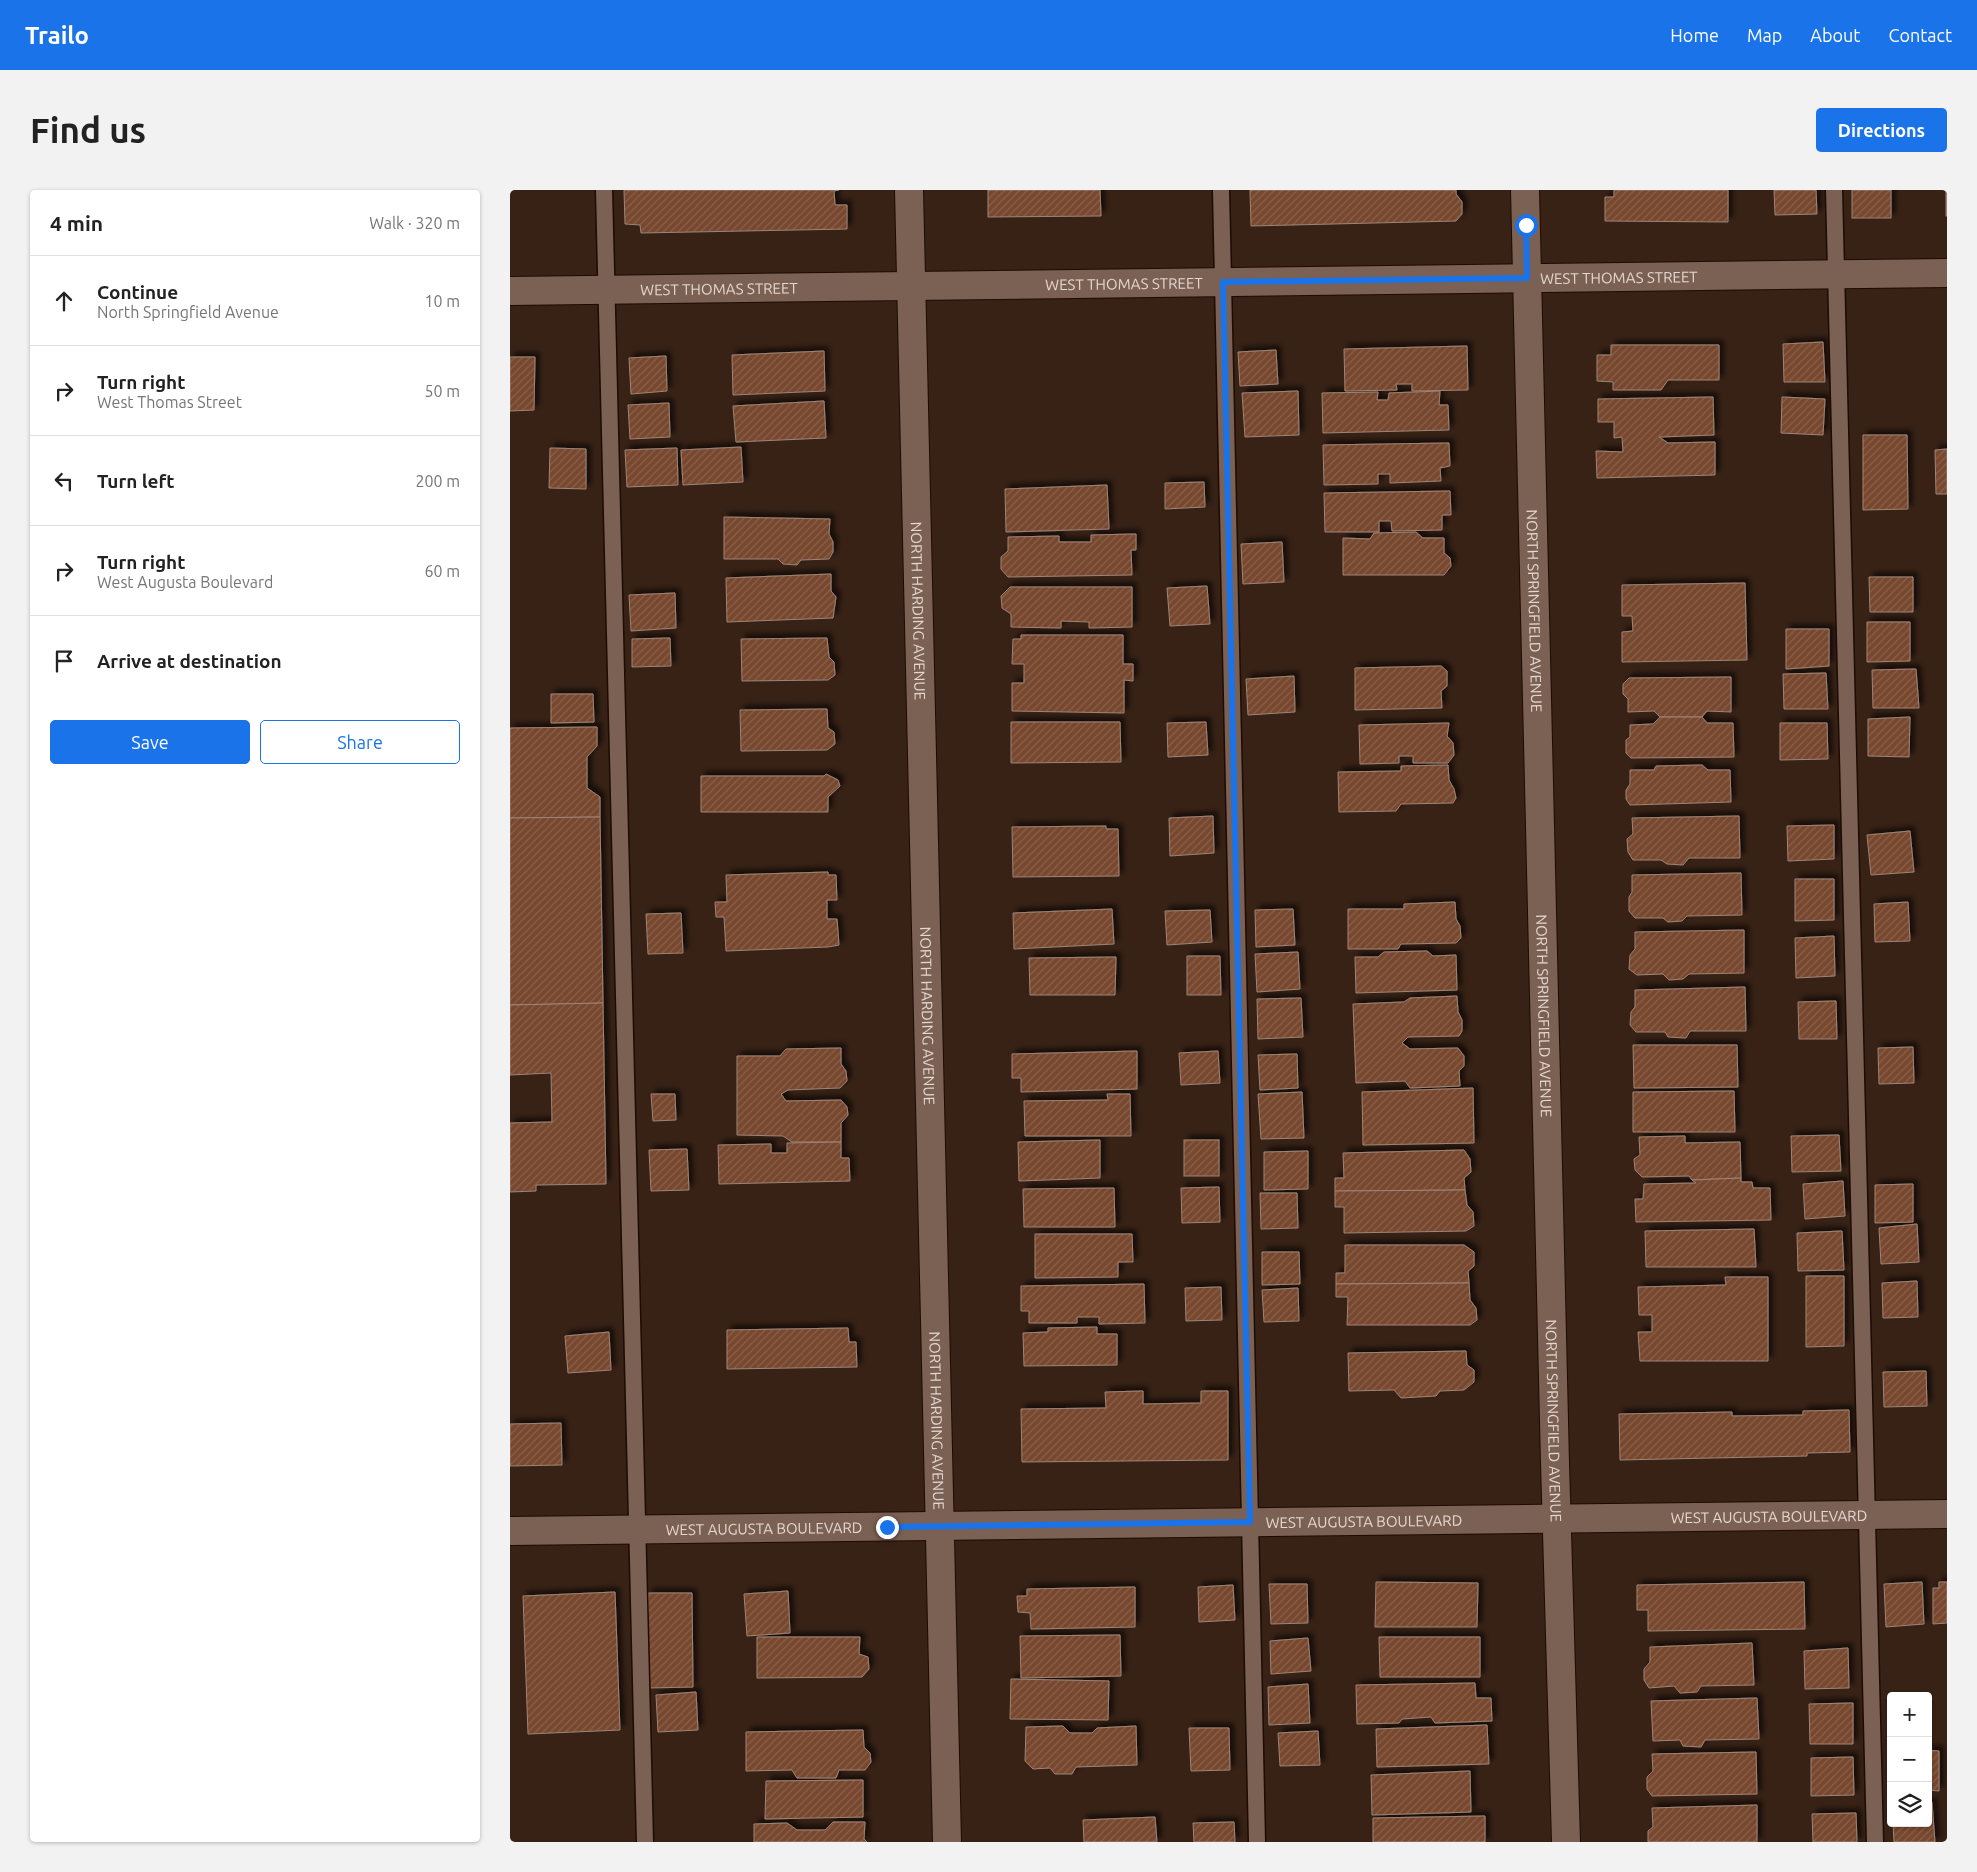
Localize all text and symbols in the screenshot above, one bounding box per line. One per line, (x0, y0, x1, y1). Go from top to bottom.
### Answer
text: Trailo (25, 22, 89, 49)
text: Home (1670, 25, 1719, 45)
text: Map (1747, 25, 1782, 45)
text: About (1810, 25, 1860, 45)
text: Contact (1888, 25, 1952, 45)
button: Directions (1816, 108, 1947, 152)
text: Find us (30, 110, 146, 150)
text: 4 min (50, 211, 103, 235)
text: Walk · 320 m (369, 214, 460, 232)
route start (1515, 214, 1538, 237)
street label: WEST THOMAS STREET (1540, 268, 1698, 287)
street label: WEST THOMAS STREET (1045, 274, 1203, 293)
street label: WEST THOMAS STREET (640, 279, 798, 298)
text: Continue (97, 281, 178, 303)
icon: ahead (50, 287, 78, 315)
text: 10 m (424, 292, 460, 310)
text: North Springfield Avenue (97, 303, 279, 321)
text: Turn right (97, 371, 185, 393)
icon: right (50, 377, 78, 405)
text: 50 m (424, 382, 460, 400)
text: West Thomas Street (97, 393, 242, 411)
icon: left (50, 467, 78, 495)
text: Turn left (97, 470, 175, 492)
text: 200 m (415, 472, 460, 490)
street label: NORTH SPRINGFIELD AVENUE (1524, 509, 1546, 712)
street label: NORTH HARDING AVENUE (908, 521, 929, 700)
text: Turn right (97, 551, 185, 573)
icon: right (50, 557, 78, 585)
text: 60 m (424, 562, 460, 580)
text: West Augusta Boulevard (97, 573, 273, 591)
icon: arrive (50, 647, 78, 675)
text: Arrive at destination (97, 650, 282, 672)
button: Save (50, 720, 250, 764)
button: Share (260, 720, 460, 764)
street label: NORTH SPRINGFIELD AVENUE (1534, 914, 1555, 1117)
street label: NORTH HARDING AVENUE (917, 926, 939, 1105)
street label: NORTH SPRINGFIELD AVENUE (1543, 1319, 1565, 1522)
street label: NORTH HARDING AVENUE (927, 1331, 948, 1510)
street label: WEST AUGUSTA BOULEVARD (1670, 1506, 1867, 1526)
street label: WEST AUGUSTA BOULEVARD (1266, 1511, 1462, 1531)
route end (876, 1516, 899, 1539)
street label: WEST AUGUSTA BOULEVARD (666, 1518, 862, 1538)
map controls (1887, 1692, 1932, 1827)
button: + (1887, 1692, 1932, 1737)
button: − (1887, 1737, 1932, 1782)
button: layers (1887, 1782, 1932, 1827)

